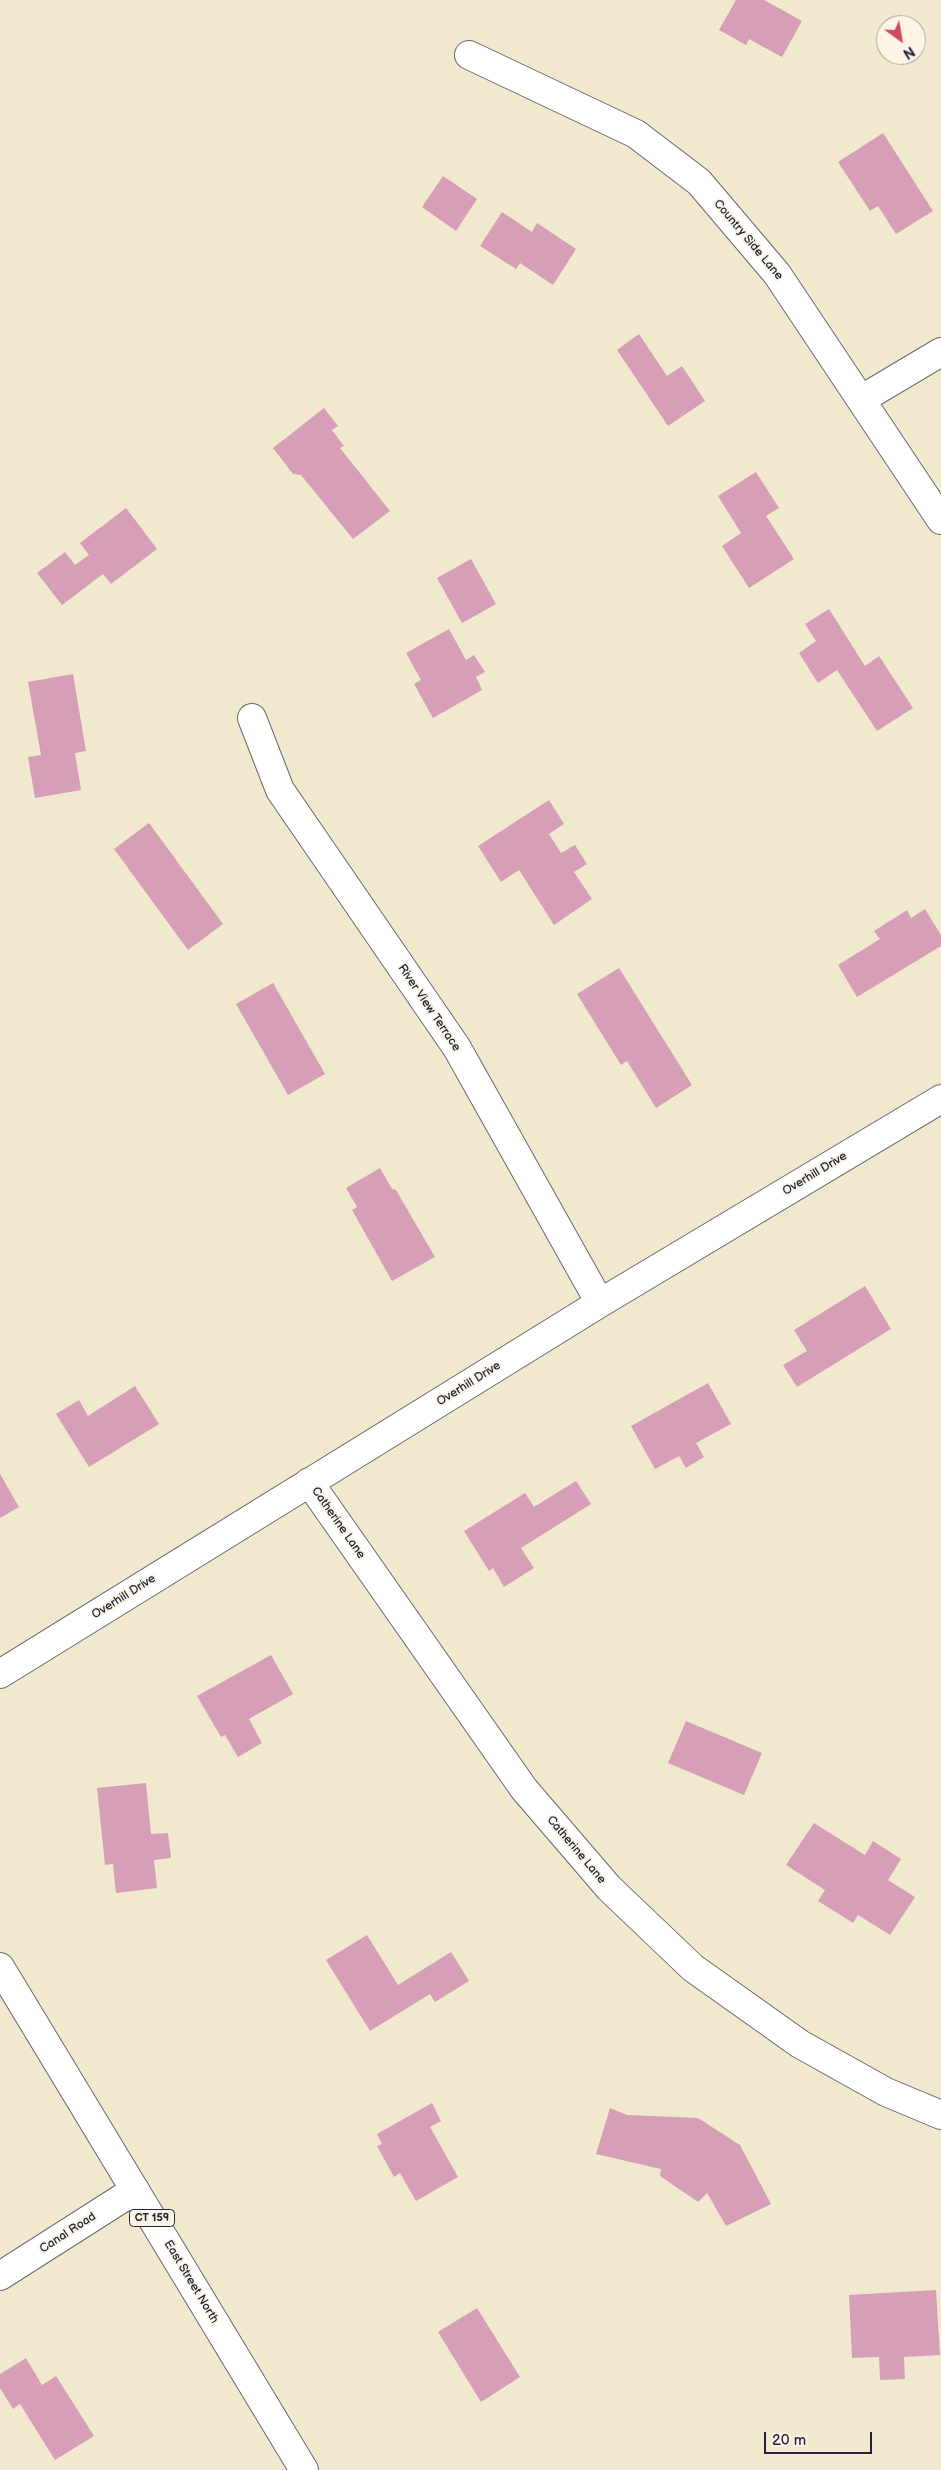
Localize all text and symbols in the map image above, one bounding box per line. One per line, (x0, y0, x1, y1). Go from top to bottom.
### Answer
north arrow (876, 15, 926, 65)
text: N (900, 42, 918, 62)
street label: Country Side Lane (710, 197, 786, 283)
street label: River View Terrace (395, 962, 463, 1054)
street label: Overhill Drive (780, 1149, 850, 1199)
street label: Overhill Drive (434, 1359, 504, 1409)
street label: Catherine Lane (308, 1484, 368, 1562)
street label: Overhill Drive (89, 1572, 159, 1622)
street label: Catherine Lane (543, 1813, 609, 1887)
street label: Canal Road (37, 2210, 99, 2256)
road number: CT 159 (130, 2210, 174, 2226)
street label: East Street North (161, 2238, 221, 2326)
scale bar (766, 2422, 874, 2454)
text: 20 m (772, 2431, 806, 2450)

